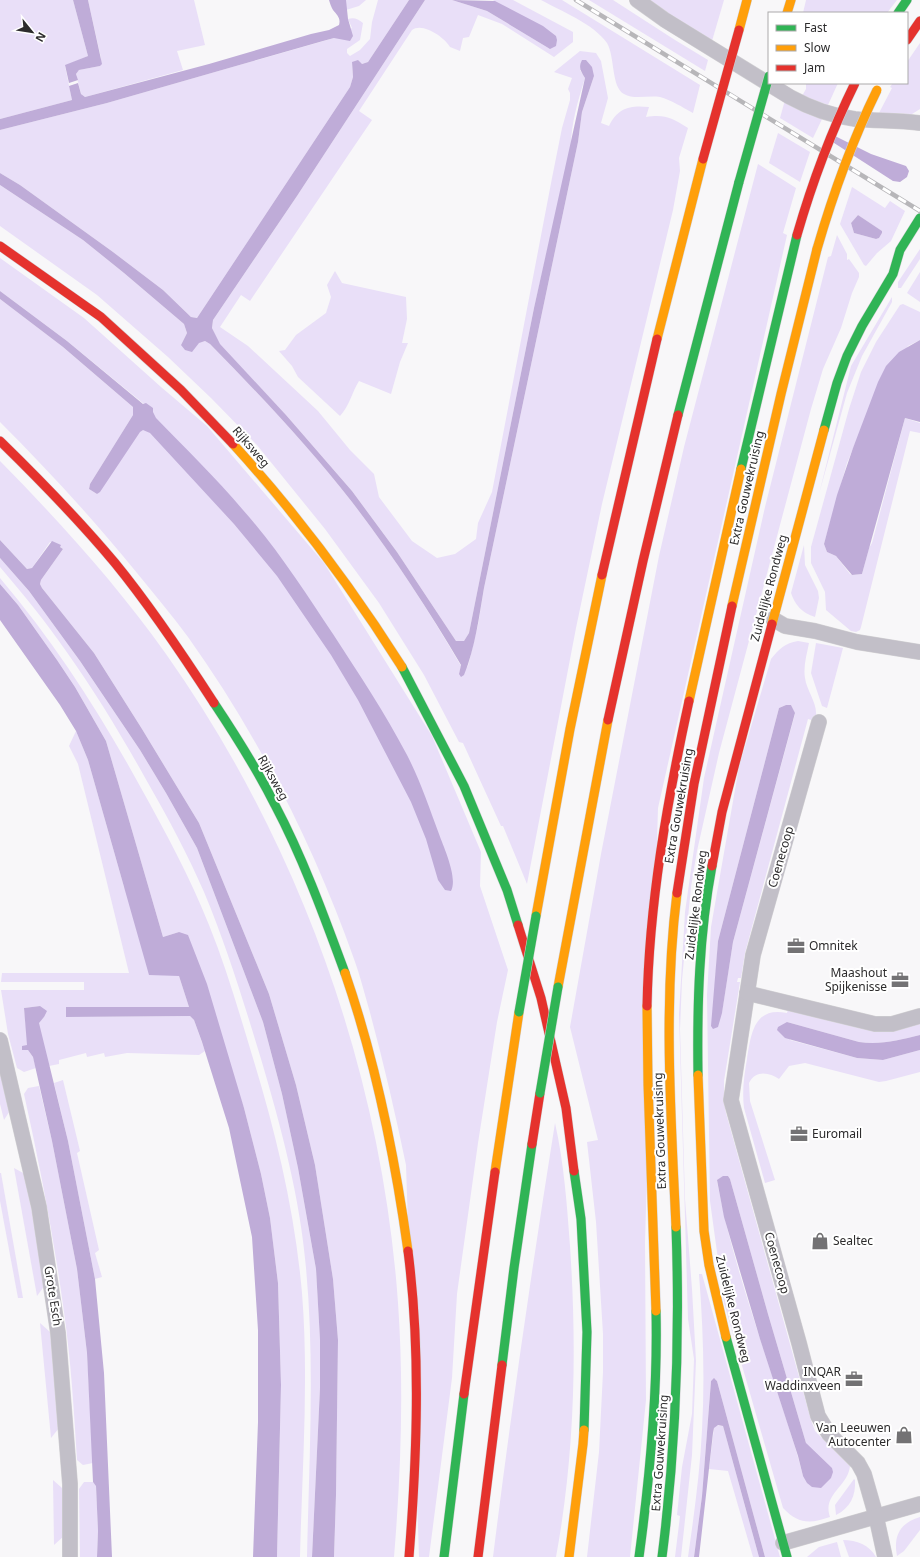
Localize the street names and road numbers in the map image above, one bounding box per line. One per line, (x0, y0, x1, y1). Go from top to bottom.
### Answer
street label: Rijksweg (229, 422, 274, 471)
street label: Extra Gouwekruising (725, 429, 768, 547)
street label: Zuidelijke Rondweg (746, 532, 791, 643)
street label: Extra Gouwekruising (660, 747, 697, 865)
street label: Rijksweg (254, 752, 293, 803)
street label: Coenecoop (764, 824, 797, 890)
street label: Zuidelijke Rondweg (680, 849, 711, 961)
street label: Extra Gouwekruising (649, 1072, 670, 1190)
street label: Coenecoop (761, 1230, 794, 1296)
street label: Zuidelijke Rondweg (712, 1253, 755, 1364)
street label: Grote Esch (40, 1265, 67, 1327)
street label: Extra Gouwekruising (647, 1394, 672, 1512)

